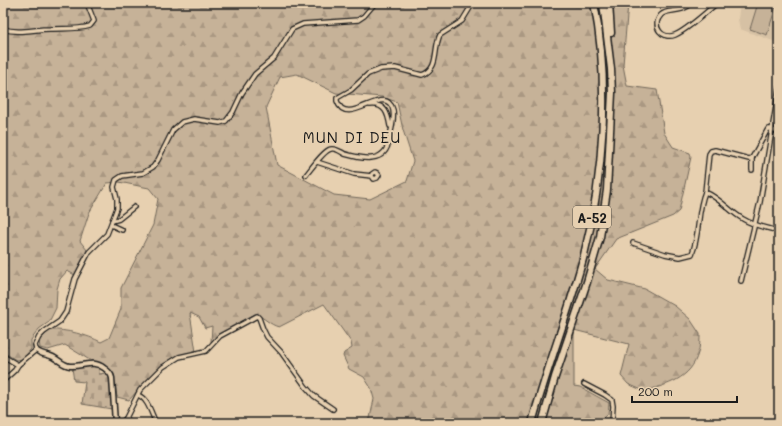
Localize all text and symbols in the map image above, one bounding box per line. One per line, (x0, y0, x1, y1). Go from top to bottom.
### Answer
district label: MUN DI DEU (303, 127, 401, 147)
road number: A-52 (573, 206, 611, 228)
scale bar (632, 378, 737, 404)
text: 200 m (638, 383, 673, 399)

